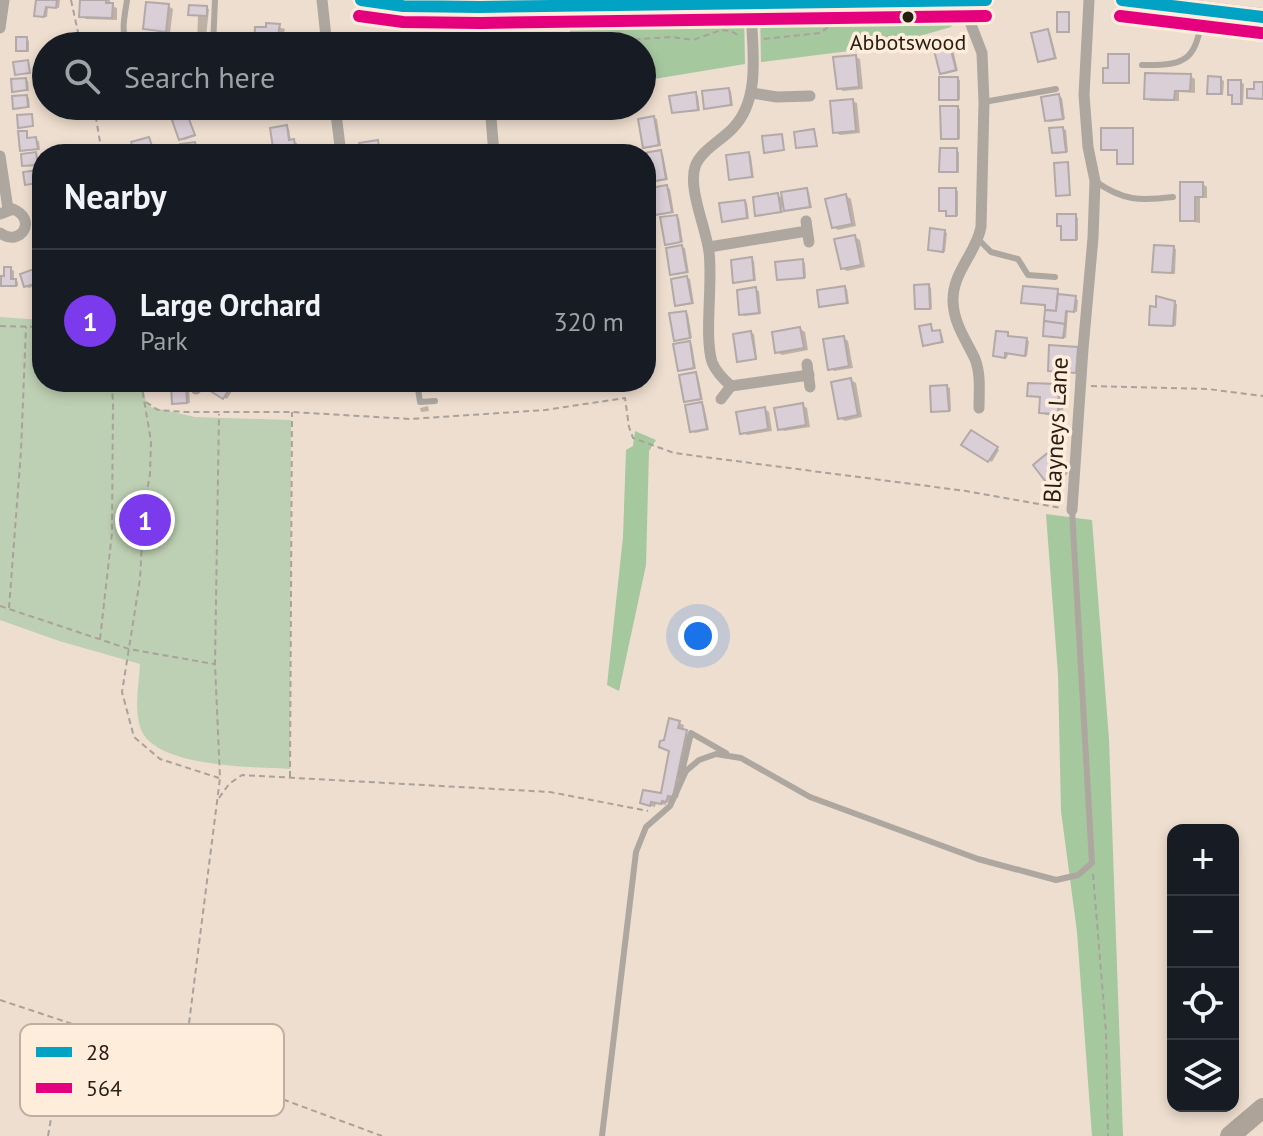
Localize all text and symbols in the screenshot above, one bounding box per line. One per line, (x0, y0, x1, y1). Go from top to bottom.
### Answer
marker: Abbotswood (900, 9, 916, 25)
place label: Abbotswood (850, 28, 966, 56)
search box (32, 32, 656, 120)
icon: search (60, 54, 104, 98)
text: Search here (124, 57, 275, 96)
text: Nearby (64, 174, 166, 218)
text: Large Orchard (140, 285, 321, 324)
text: 1 (83, 305, 97, 338)
text: 320 m (553, 305, 624, 338)
text: Park (140, 324, 188, 357)
street label: Blayneys Lane (1036, 356, 1075, 504)
pin: 1 (119, 490, 171, 550)
your location (678, 616, 718, 656)
map controls (1167, 824, 1239, 1112)
button: + (1167, 824, 1239, 896)
button: − (1167, 896, 1239, 968)
button: locate (1167, 968, 1239, 1040)
legend (20, 1024, 284, 1116)
text: 28 (86, 1038, 110, 1066)
button: layers (1167, 1040, 1239, 1112)
text: 564 (86, 1074, 122, 1102)

